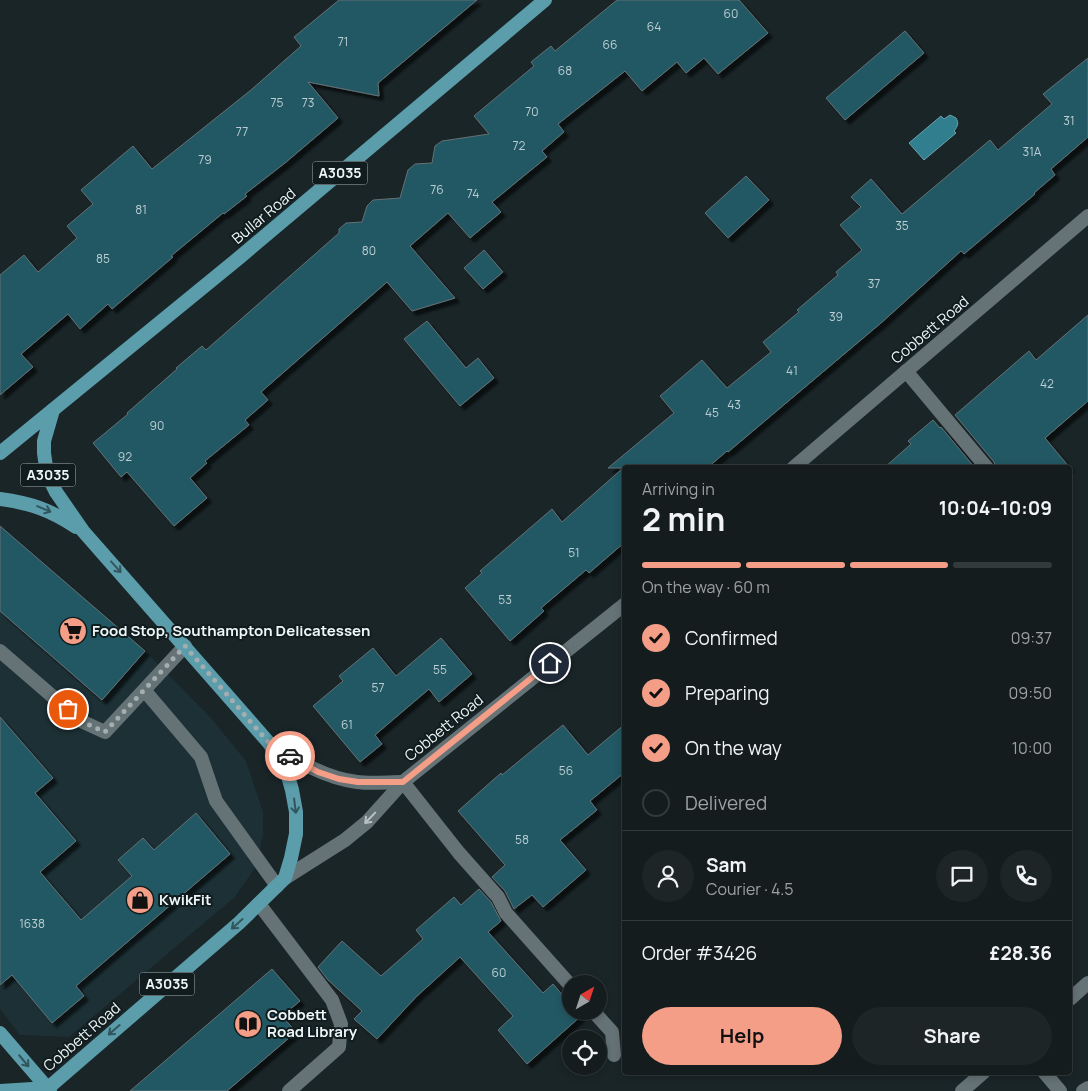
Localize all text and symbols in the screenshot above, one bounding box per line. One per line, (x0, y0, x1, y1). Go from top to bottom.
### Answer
house number: 60 (724, 5, 738, 22)
house number: 64 (647, 18, 661, 35)
house number: 71 (338, 33, 348, 50)
house number: 66 (603, 36, 617, 53)
house number: 68 (558, 62, 572, 79)
house number: 75 (271, 94, 284, 111)
house number: 73 (302, 94, 314, 111)
house number: 70 (525, 103, 539, 120)
house number: 31 (1063, 112, 1075, 129)
house number: 77 (236, 123, 248, 140)
house number: 72 (513, 137, 526, 154)
house number: 31A (1023, 143, 1042, 160)
house number: 79 (198, 151, 212, 168)
road number: A3035 (312, 162, 368, 184)
house number: 76 (430, 181, 444, 198)
street label: Bullar Road (227, 183, 300, 249)
house number: 74 (467, 185, 479, 202)
house number: 81 (135, 201, 147, 218)
house number: 35 (895, 217, 909, 234)
house number: 80 (362, 242, 376, 259)
house number: 85 (96, 250, 110, 267)
house number: 37 (868, 275, 880, 292)
street label: Cobbett Road (886, 291, 973, 368)
house number: 39 (829, 308, 843, 325)
house number: 41 (786, 362, 798, 379)
house number: 42 (1040, 375, 1054, 392)
house number: 43 (727, 396, 741, 413)
house number: 45 (705, 404, 719, 421)
house number: 90 (150, 417, 164, 434)
house number: 92 (118, 448, 132, 465)
road number: A3035 (20, 464, 76, 486)
text: Arriving in (642, 478, 715, 500)
text: 10:04–10:09 (939, 495, 1052, 521)
text: 2 min (642, 497, 725, 541)
one-way arrow (36, 505, 51, 515)
house number: 51 (568, 544, 580, 561)
one-way arrow (110, 561, 121, 574)
text: On the way · 60 m (642, 576, 770, 598)
house number: 53 (498, 591, 512, 608)
supermarket icon: Food Stop, Southampton Delicatessen (58, 616, 88, 646)
place label: Food Stop, Southampton Delicatessen (92, 620, 370, 641)
icon: check (642, 624, 670, 652)
text: Confirmed (685, 625, 778, 651)
text: 09:37 (1011, 627, 1052, 649)
pin (529, 642, 571, 684)
icon: home (536, 649, 564, 677)
house number: 55 (433, 661, 447, 678)
house number: 57 (372, 679, 384, 696)
icon: check (642, 679, 670, 707)
text: Preparing (685, 680, 770, 706)
text: 09:50 (1009, 682, 1052, 704)
pin (47, 688, 89, 730)
street label: Cobbett Road (400, 689, 488, 766)
icon: bag (54, 695, 82, 723)
house number: 61 (341, 716, 353, 733)
courier (265, 731, 315, 781)
icon: check (642, 734, 670, 762)
text: On the way (685, 735, 782, 761)
text: 10:00 (1012, 737, 1052, 759)
icon: car (276, 742, 304, 770)
house number: 56 (559, 762, 573, 779)
text: Delivered (685, 790, 767, 816)
one-way arrow (290, 798, 300, 814)
one-way arrow (364, 811, 376, 824)
house number: 58 (515, 831, 529, 848)
button: person (642, 850, 694, 902)
button: chat (936, 850, 988, 902)
button: phone (1000, 850, 1052, 902)
text: Sam (706, 852, 747, 878)
text: Courier · 4.5 (706, 878, 793, 900)
shop icon: KwikFit (125, 885, 155, 915)
place label: KwikFit (159, 889, 212, 910)
house number: 1638 (19, 915, 45, 932)
one-way arrow (231, 918, 244, 930)
text: Order #3426 (642, 940, 757, 966)
text: £28.36 (990, 940, 1052, 966)
house number: 60 (492, 964, 506, 981)
road number: A3035 (140, 972, 194, 996)
north arrow (562, 975, 608, 1020)
map controls (562, 975, 607, 1075)
street label: Cobbett Road (39, 997, 125, 1076)
place label: Cobbett Road Library (267, 1004, 358, 1042)
button: Help (642, 1007, 842, 1065)
button: Share (852, 1007, 1052, 1065)
library icon: Cobbett Road Library (233, 1009, 263, 1039)
one-way arrow (108, 1024, 121, 1035)
button: locate (562, 1030, 607, 1075)
one-way arrow (18, 1054, 29, 1067)

